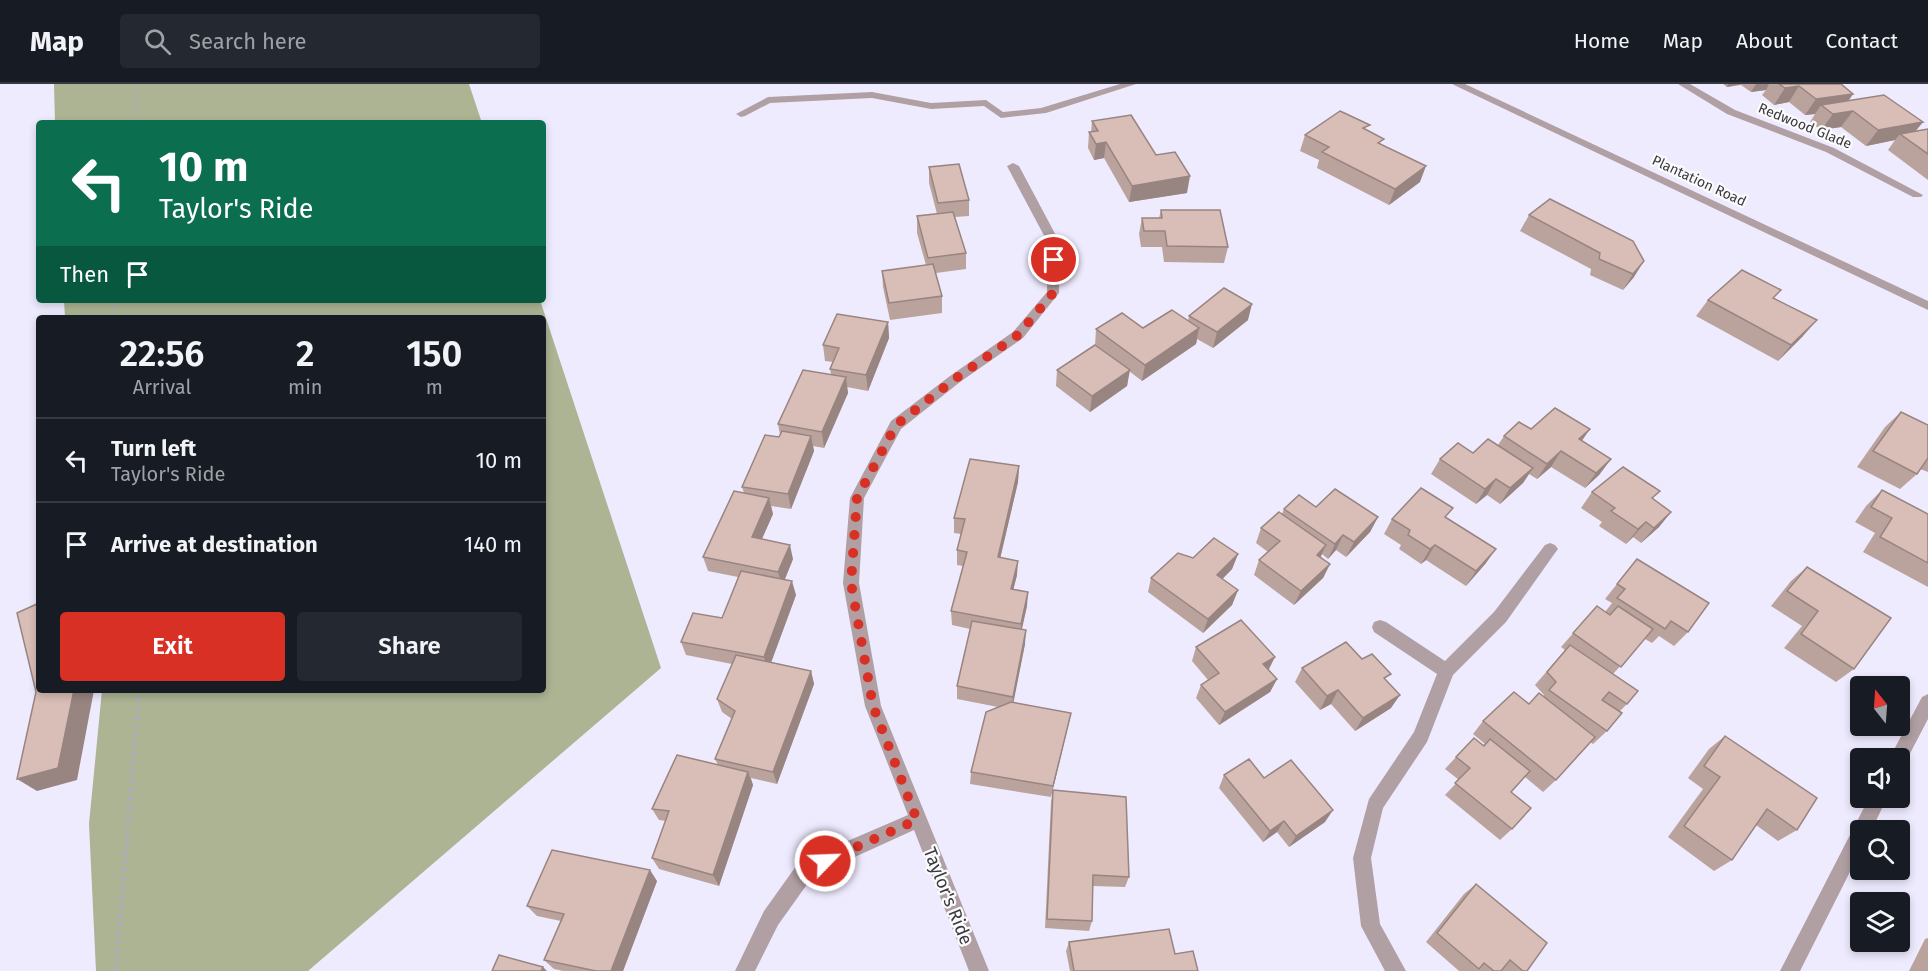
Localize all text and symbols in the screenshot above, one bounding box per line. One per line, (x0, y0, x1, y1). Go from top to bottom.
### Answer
search box (120, 14, 540, 68)
text: Map (30, 25, 84, 58)
icon: search (141, 25, 174, 58)
text: Search here (189, 28, 307, 55)
text: Home (1574, 28, 1630, 54)
text: Map (1663, 28, 1703, 54)
text: About (1736, 28, 1793, 54)
text: Contact (1826, 28, 1898, 54)
street label: Redwood Glade (1756, 100, 1854, 152)
text: 10 m (159, 142, 249, 192)
icon: left (60, 144, 138, 222)
street label: Plantation Road (1649, 152, 1749, 210)
text: Taylor's Ride (159, 193, 313, 225)
pin (1028, 234, 1079, 285)
icon: arrive (1037, 243, 1070, 276)
icon: arrive (121, 258, 154, 291)
text: Then (60, 261, 109, 288)
text: 22:56 (120, 332, 204, 376)
text: 2 (296, 332, 314, 376)
text: 150 (406, 332, 462, 376)
text: Arrival (133, 375, 191, 399)
text: min (288, 375, 323, 399)
text: m (426, 375, 443, 399)
text: Turn left (111, 435, 196, 462)
icon: left (60, 444, 93, 477)
text: 10 m (476, 447, 522, 474)
text: Taylor's Ride (111, 462, 225, 486)
icon: arrive (60, 528, 93, 561)
text: Arrive at destination (111, 531, 318, 558)
text: 140 m (464, 531, 522, 558)
button: Exit (60, 612, 285, 681)
button: Share (297, 612, 522, 681)
north arrow (1850, 676, 1910, 736)
map controls (1850, 676, 1910, 952)
button: sound (1850, 748, 1910, 808)
button: search (1850, 820, 1910, 880)
position arrow (793, 829, 857, 893)
street label: Taylor's Ride (919, 844, 977, 948)
button: layers (1850, 892, 1910, 952)

